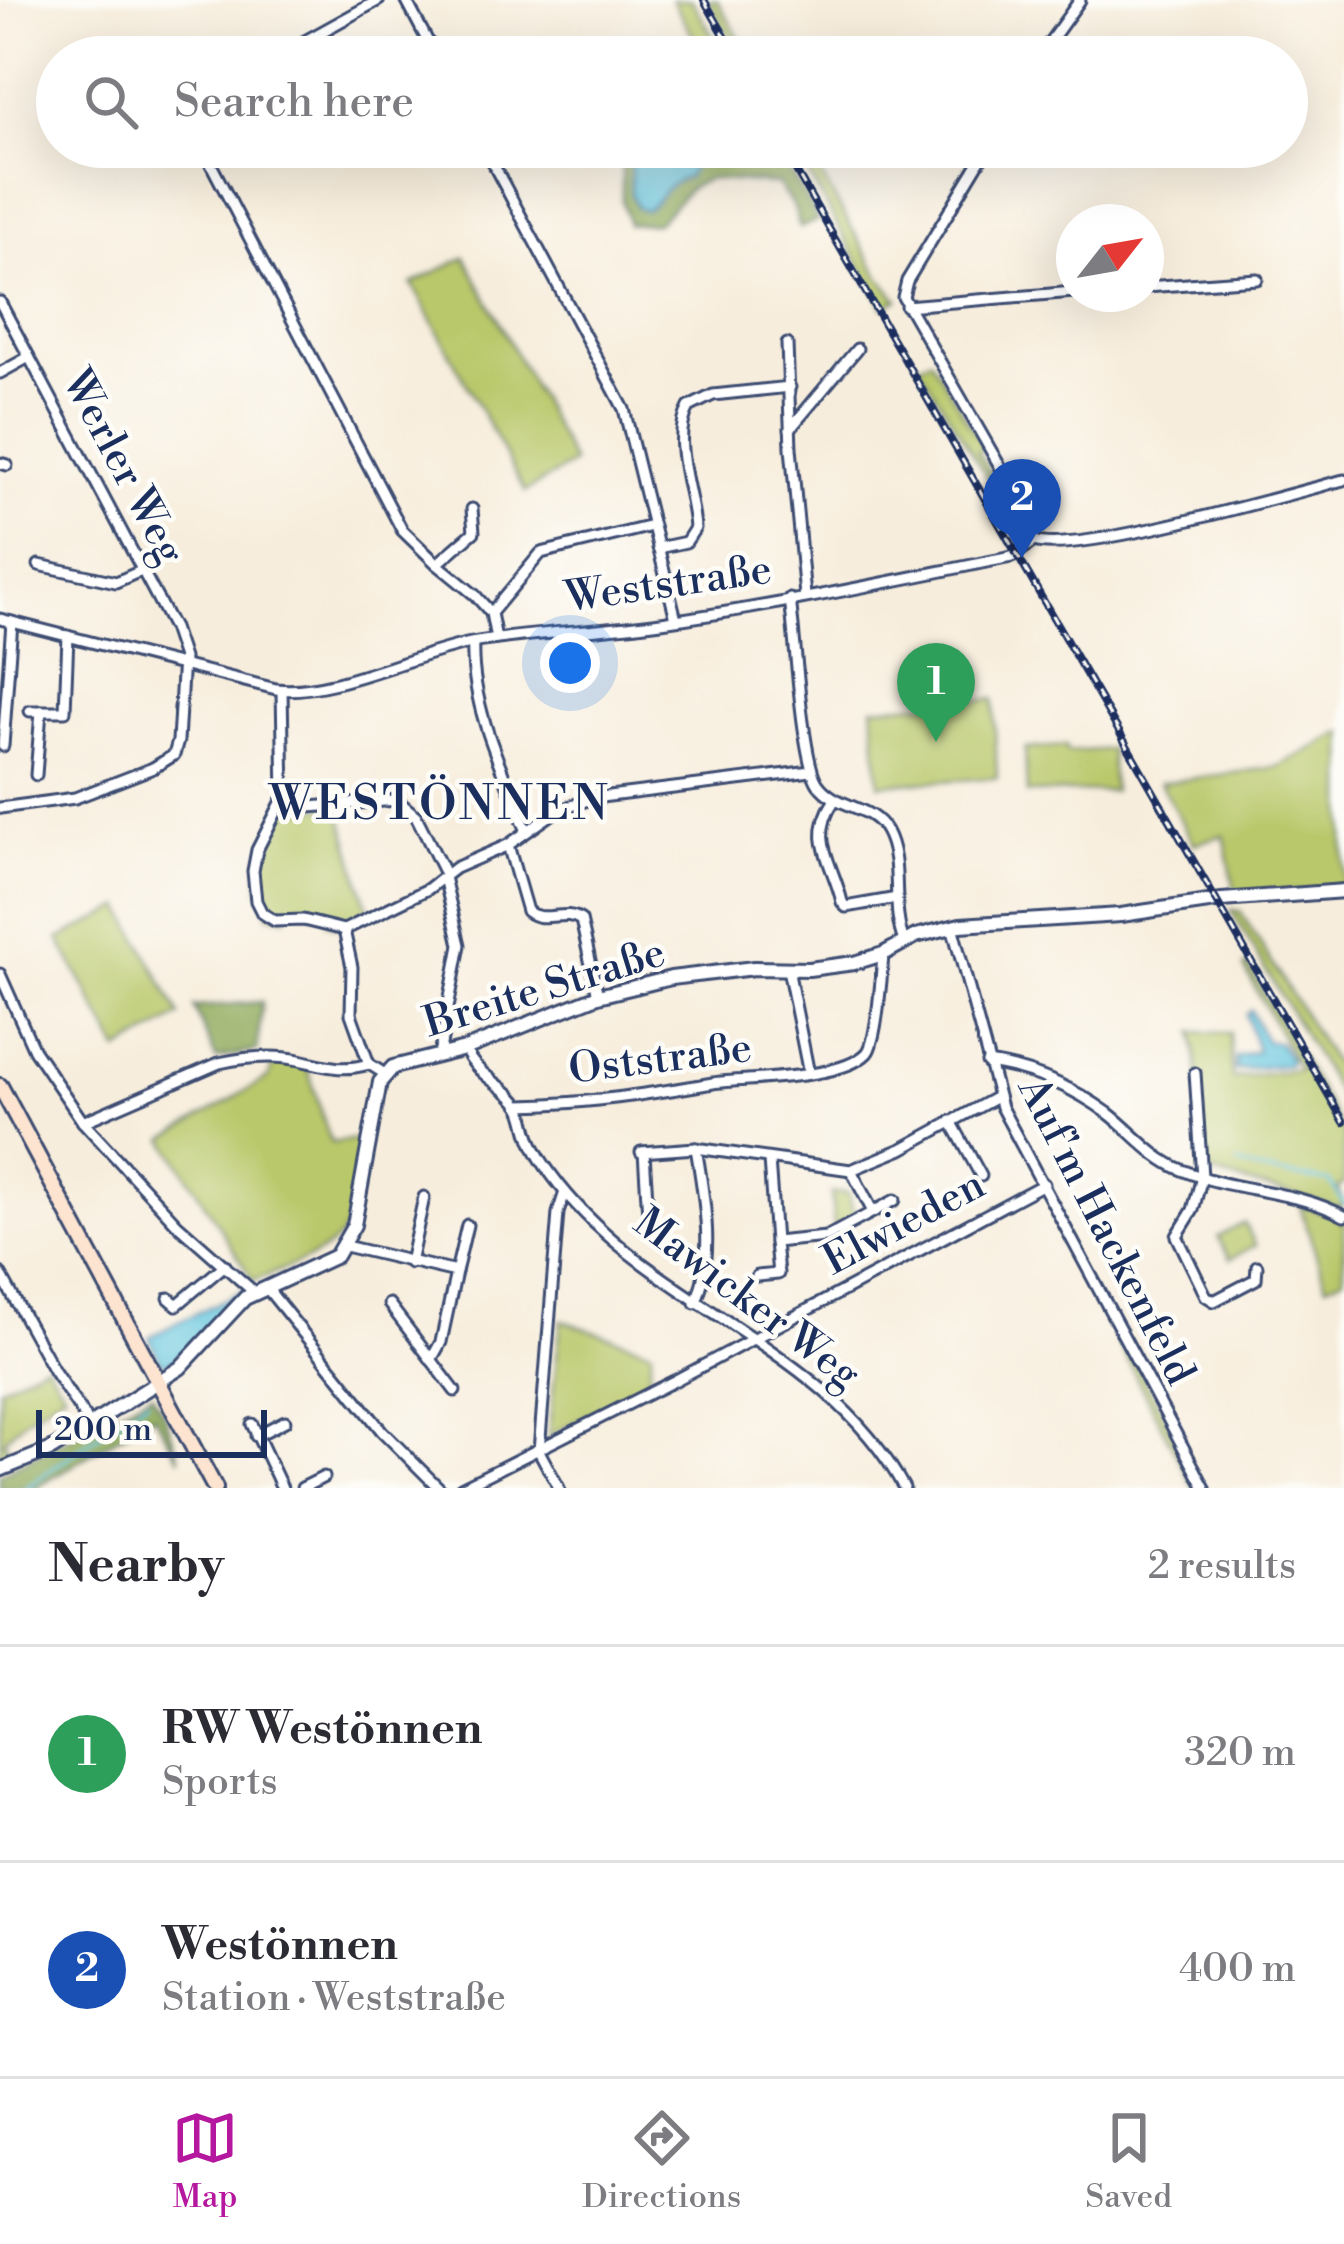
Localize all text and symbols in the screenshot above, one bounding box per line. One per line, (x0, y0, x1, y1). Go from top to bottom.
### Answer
search box (36, 36, 1308, 168)
icon: search (78, 69, 144, 135)
text: Search here (174, 74, 414, 131)
north arrow (1056, 204, 1164, 312)
street label: Werler Weg (48, 359, 196, 574)
pin: 2 (983, 459, 1061, 558)
street label: Weststraße (560, 544, 775, 625)
your location (540, 633, 600, 693)
pin: 1 (897, 643, 975, 742)
district label: WESTÖNNEN (267, 774, 611, 835)
street label: Breite Straße (417, 927, 672, 1050)
street label: Oststraße (566, 1022, 755, 1097)
street label: Auf'm Hackenfeld (1005, 1068, 1206, 1394)
street label: Elwieden (814, 1159, 994, 1288)
street label: Mawicker Weg (622, 1197, 870, 1402)
scale bar (36, 1404, 267, 1457)
text: 200 m (54, 1410, 152, 1451)
text: Nearby (48, 1534, 224, 1598)
text: 2 results (1148, 1542, 1296, 1591)
text: RW Westönnen (162, 1701, 483, 1758)
text: 1 (78, 1729, 96, 1778)
text: 320 m (1184, 1729, 1296, 1778)
text: Sports (162, 1758, 278, 1807)
text: Westönnen (162, 1917, 398, 1974)
text: 2 (75, 1945, 99, 1994)
text: 400 m (1179, 1945, 1296, 1994)
text: Station · Weststraße (162, 1974, 506, 2023)
tab: Map (172, 2105, 238, 2218)
tab: Directions (582, 2105, 741, 2218)
tab: Saved (1085, 2105, 1172, 2218)

